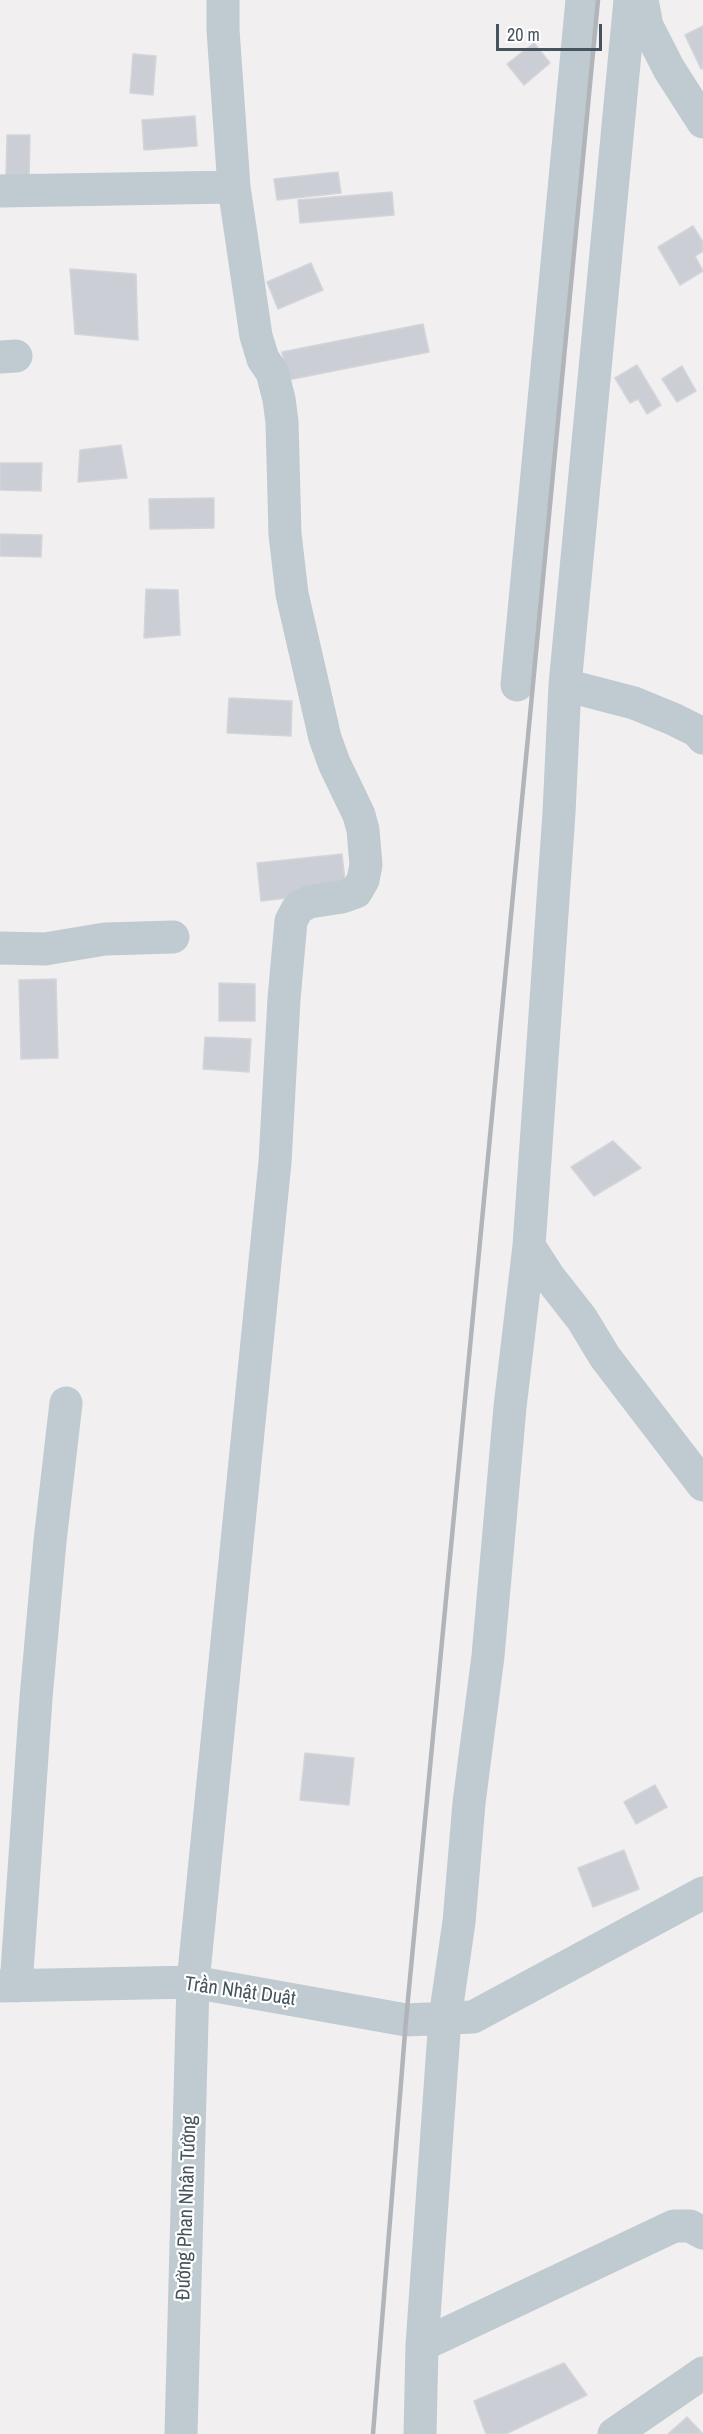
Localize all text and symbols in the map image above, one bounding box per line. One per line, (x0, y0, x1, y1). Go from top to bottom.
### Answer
scale bar (499, 12, 606, 50)
text: 20 m (507, 22, 540, 47)
street label: Trần Nhật Duật (183, 1972, 297, 2012)
street label: Đường Phan Nhân Tường (172, 2115, 202, 2301)

